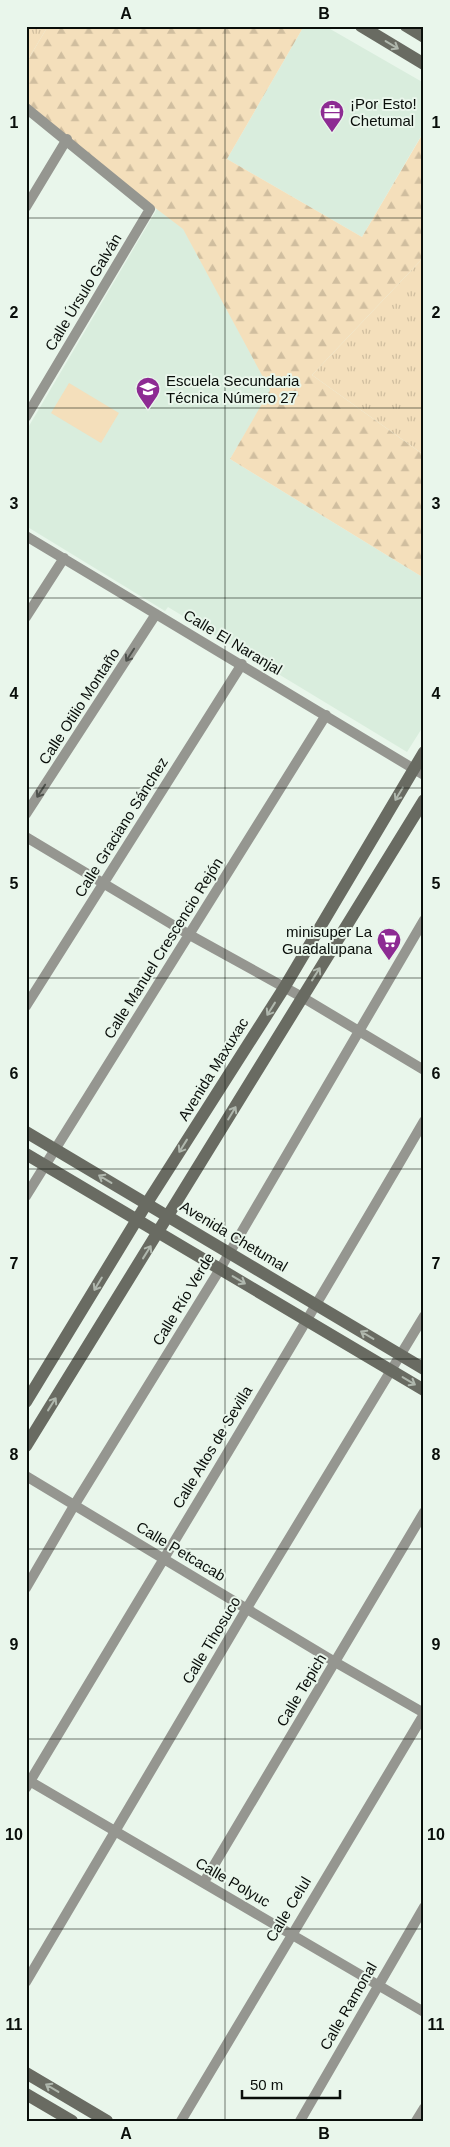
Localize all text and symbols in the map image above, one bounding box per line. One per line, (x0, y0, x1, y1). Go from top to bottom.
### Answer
text: A (120, 5, 132, 22)
text: B (318, 5, 330, 22)
one-way arrow (385, 40, 399, 50)
place label: ¡Por Esto! Chetumal (350, 95, 417, 129)
office icon: ¡Por Esto! Chetumal (319, 99, 345, 133)
text: 1 (10, 114, 19, 131)
text: 1 (432, 114, 441, 131)
street label: Calle Úrsulo Galván (41, 230, 125, 354)
text: 2 (10, 304, 19, 321)
text: 2 (432, 304, 441, 321)
place label: Escuela Secundaria Técnica Número 27 (166, 372, 300, 406)
school or university icon: Escuela Secundaria Técnica Número 27 (135, 376, 161, 410)
text: 3 (10, 495, 19, 512)
text: 3 (432, 495, 441, 512)
street label: Calle El Naranjal (181, 606, 285, 678)
street label: Calle Otilio Montaño (35, 645, 123, 767)
one-way arrow (124, 647, 134, 661)
text: 4 (10, 685, 19, 702)
text: 4 (432, 685, 441, 702)
street label: Calle Graciano Sánchez (71, 754, 171, 900)
one-way arrow (36, 784, 46, 798)
one-way arrow (393, 787, 403, 801)
street label: Calle Manuel Crescencio Rejón (100, 854, 226, 1042)
text: 5 (10, 875, 19, 892)
text: 5 (432, 875, 441, 892)
place label: minisuper La Guadalupana (282, 923, 373, 957)
supermarket icon: minisuper La Guadalupana (376, 927, 402, 961)
one-way arrow (312, 968, 322, 982)
one-way arrow (265, 1001, 275, 1015)
street label: Avenida Maxuxac (174, 1014, 252, 1124)
text: 6 (10, 1065, 19, 1082)
text: 6 (432, 1065, 441, 1082)
one-way arrow (227, 1107, 237, 1121)
one-way arrow (178, 1139, 189, 1153)
one-way arrow (98, 1173, 112, 1183)
street label: Avenida Chetumal (177, 1197, 291, 1275)
one-way arrow (142, 1245, 152, 1259)
street label: Calle Río Verde (149, 1250, 217, 1348)
text: 7 (10, 1255, 19, 1272)
text: 7 (432, 1255, 441, 1272)
one-way arrow (231, 1276, 245, 1286)
one-way arrow (92, 1277, 102, 1291)
one-way arrow (360, 1330, 374, 1340)
one-way arrow (401, 1377, 415, 1387)
street label: Calle Altos de Sevilla (169, 1382, 256, 1511)
one-way arrow (47, 1398, 57, 1412)
text: 8 (10, 1446, 19, 1463)
text: 8 (432, 1446, 441, 1463)
street label: Calle Petcacab (133, 1518, 229, 1584)
street label: Calle Tihosuco (178, 1593, 244, 1687)
text: 9 (10, 1636, 19, 1653)
text: 9 (432, 1636, 441, 1653)
street label: Calle Tepich (273, 1651, 329, 1729)
text: 10 (5, 1826, 23, 1843)
text: 10 (427, 1826, 445, 1843)
street label: Calle Polyuc (193, 1854, 274, 1910)
street label: Calle Celul (262, 1874, 314, 1944)
street label: Calle Ramonal (316, 1959, 380, 2053)
text: 11 (6, 2016, 23, 2033)
text: 11 (428, 2016, 445, 2033)
scale bar (242, 2067, 340, 2099)
text: 50 m (250, 2076, 283, 2093)
one-way arrow (45, 2082, 59, 2092)
text: A (120, 2125, 132, 2142)
text: B (318, 2125, 330, 2142)

